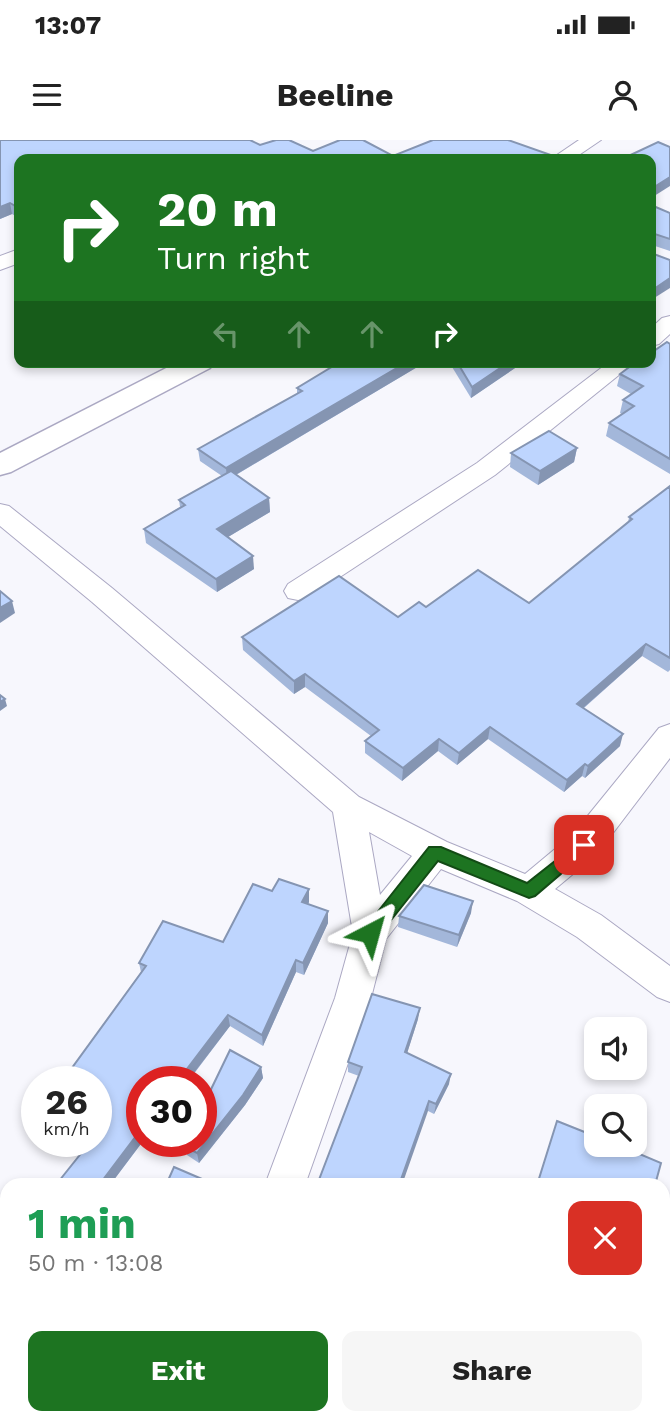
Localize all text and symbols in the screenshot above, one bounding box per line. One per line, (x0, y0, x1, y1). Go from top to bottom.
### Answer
text: 13:07 (35, 10, 101, 40)
icon: menu (28, 76, 66, 114)
text: Beeline (276, 76, 394, 114)
icon: person (604, 76, 642, 114)
text: 20 m (157, 180, 278, 238)
icon: right (42, 182, 133, 273)
text: Turn right (157, 239, 309, 277)
icon: left (207, 315, 245, 353)
icon: ahead (280, 315, 318, 353)
icon: ahead (353, 315, 391, 353)
icon: right (426, 315, 464, 353)
pin (554, 815, 614, 875)
icon: arrive (565, 826, 603, 864)
position arrow (333, 896, 407, 970)
map controls (584, 1017, 647, 1157)
button: sound (584, 1017, 647, 1080)
speed limit sign: 30 (126, 1066, 217, 1157)
text: 26 (45, 1081, 88, 1123)
button: search (584, 1094, 647, 1157)
text: km/h (43, 1118, 90, 1139)
text: 1 min (28, 1199, 136, 1248)
button: close (568, 1201, 642, 1275)
text: 50 m · 13:08 (28, 1250, 164, 1277)
button: Exit (28, 1331, 328, 1411)
button: Share (342, 1331, 642, 1411)

